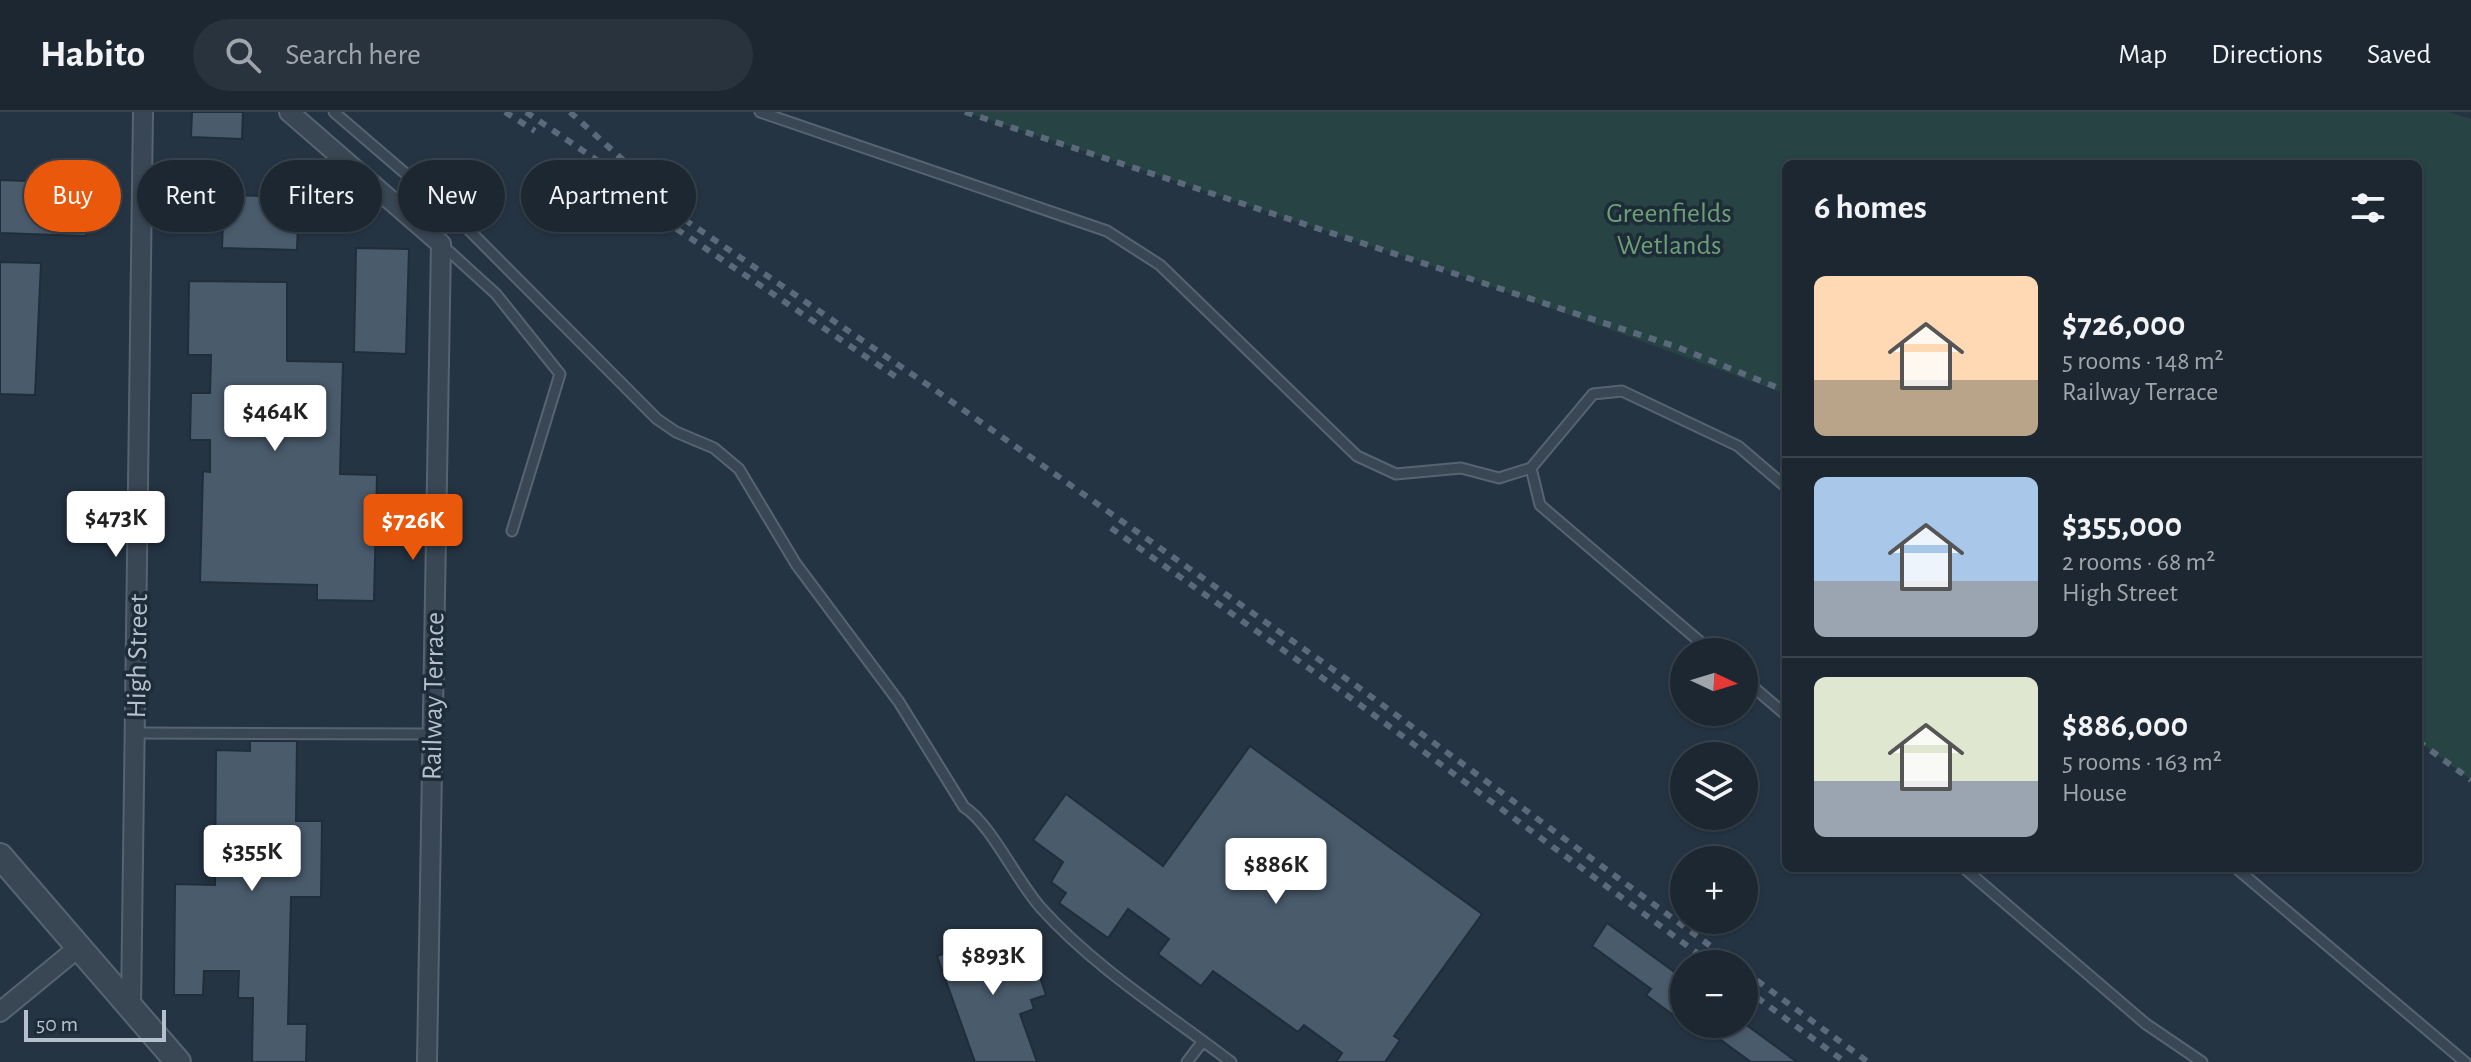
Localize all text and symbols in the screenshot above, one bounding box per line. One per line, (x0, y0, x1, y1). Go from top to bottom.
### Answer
search box (193, 19, 753, 91)
icon: search (221, 33, 265, 77)
text: Habito (40, 36, 145, 74)
text: Search here (285, 40, 421, 70)
text: Map (2118, 41, 2167, 69)
text: Directions (2211, 41, 2323, 69)
text: Saved (2367, 41, 2431, 69)
chip: Buy (24, 160, 121, 232)
chip: Rent (137, 160, 244, 232)
chip: Filters (260, 160, 382, 232)
chip: New (398, 160, 505, 232)
chip: Apartment (521, 160, 696, 232)
icon: filters (2346, 186, 2390, 230)
text: 6 homes (1814, 191, 1927, 225)
park label: Greenfields Wetlands (1606, 200, 1732, 260)
icon: home (1878, 308, 1974, 404)
text: $726,000 (2062, 308, 2185, 342)
text: 5 rooms · 148 m² (2062, 348, 2224, 374)
text: Railway Terrace (2062, 379, 2218, 405)
pin: $464K (219, 385, 331, 453)
text: $464K (242, 398, 308, 424)
pin: $473K (60, 491, 172, 559)
pin: $726K (357, 494, 469, 562)
text: $473K (85, 504, 147, 530)
text: $726K (382, 507, 444, 533)
icon: home (1878, 509, 1974, 605)
text: $355,000 (2062, 509, 2182, 543)
text: 2 rooms · 68 m² (2062, 549, 2215, 575)
text: High Street (2062, 580, 2178, 606)
street label: High Street (123, 593, 153, 719)
street label: Railway Terrace (419, 612, 449, 780)
north arrow (1670, 638, 1758, 726)
map controls (1670, 638, 1758, 1038)
icon: home (1878, 709, 1974, 805)
text: $886,000 (2062, 709, 2188, 743)
button: layers (1670, 742, 1758, 830)
text: 5 rooms · 163 m² (2062, 749, 2222, 775)
text: House (2062, 780, 2127, 806)
pin: $355K (196, 825, 308, 893)
text: $355K (222, 838, 282, 864)
pin: $886K (1220, 838, 1332, 906)
button: + (1670, 846, 1758, 934)
text: $886K (1243, 851, 1309, 877)
pin: $893K (937, 929, 1049, 997)
text: $893K (961, 942, 1025, 968)
button: − (1670, 950, 1758, 1038)
scale bar (24, 1006, 166, 1042)
text: 50 m (36, 1013, 78, 1035)

